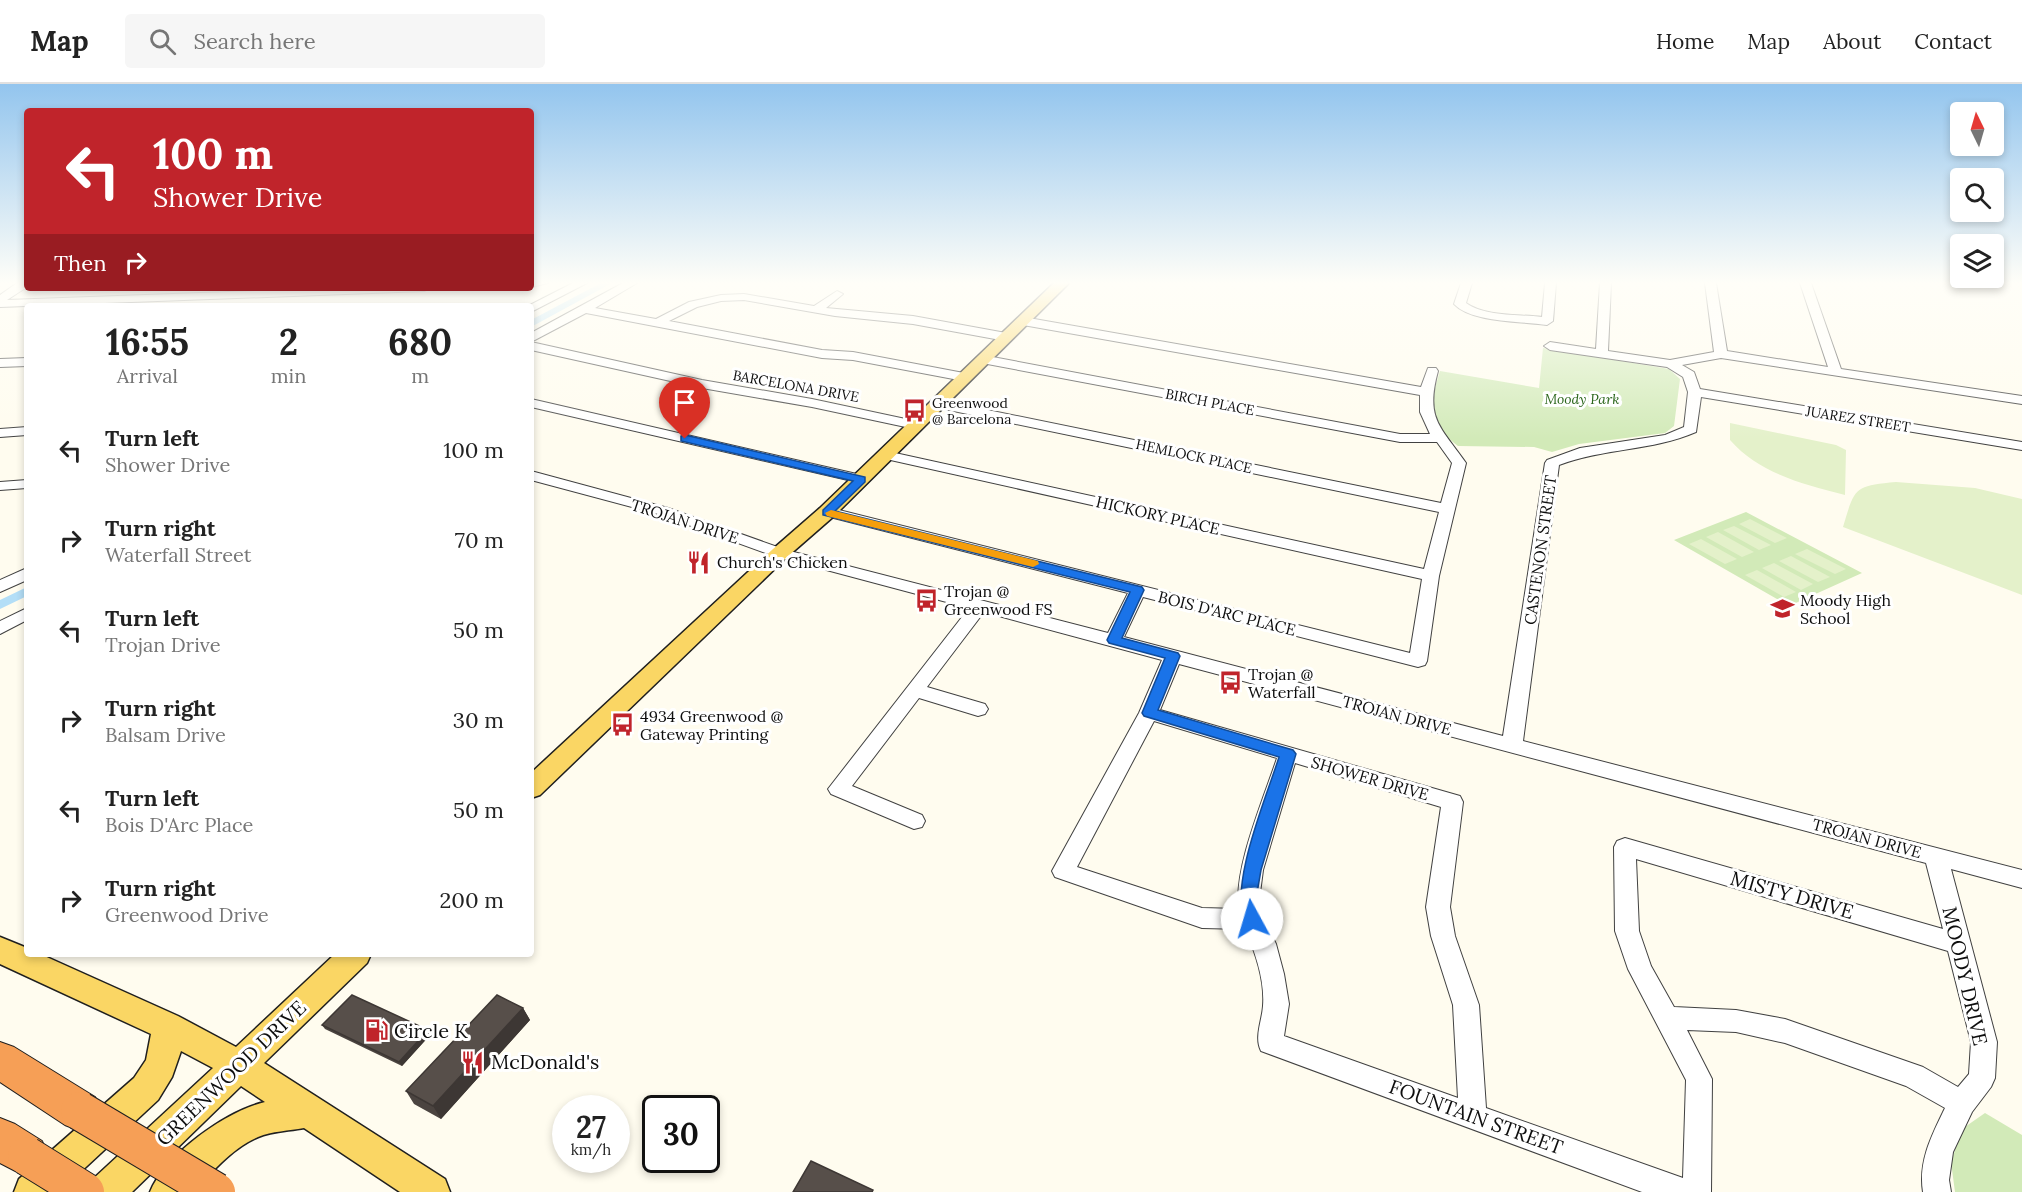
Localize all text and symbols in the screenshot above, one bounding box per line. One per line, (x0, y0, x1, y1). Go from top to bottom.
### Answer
search box (125, 14, 545, 68)
text: Map (30, 23, 89, 59)
icon: search (146, 25, 179, 58)
text: Search here (194, 27, 316, 55)
text: Home (1656, 28, 1714, 55)
text: Map (1747, 28, 1790, 55)
text: About (1823, 28, 1881, 55)
text: Contact (1914, 28, 1992, 55)
north arrow (1950, 102, 2004, 156)
map controls (1950, 102, 2004, 288)
text: 100 m (153, 127, 273, 181)
icon: left (54, 132, 132, 210)
button: search (1950, 168, 2004, 222)
text: Shower Drive (153, 180, 322, 214)
button: layers (1950, 234, 2004, 288)
icon: right (119, 246, 152, 279)
text: Then (54, 249, 107, 277)
text: 16:55 (106, 319, 189, 365)
text: 2 (279, 319, 298, 365)
text: 680 (388, 319, 452, 365)
text: Arrival (117, 363, 178, 388)
text: min (271, 363, 306, 388)
text: m (411, 363, 429, 388)
street label: BARCELONA DRIVE (731, 366, 861, 406)
pin (659, 377, 710, 439)
street label: BIRCH PLACE (1164, 385, 1256, 420)
icon: arrive (668, 386, 701, 419)
park label: Moody Park (1544, 390, 1620, 408)
place label: Greenwood @ Barcelona (932, 394, 1011, 428)
bus stop icon: Greenwood @ Barcelona (901, 398, 927, 424)
street label: JUAREZ STREET (1803, 402, 1912, 436)
text: Turn left (105, 424, 199, 452)
icon: left (54, 434, 87, 467)
street label: HEMLOCK PLACE (1134, 435, 1254, 477)
text: 100 m (443, 436, 504, 464)
text: Shower Drive (105, 452, 230, 477)
street label: CASTENON STREET (1520, 474, 1560, 626)
street label: HICKORY PLACE (1094, 491, 1222, 539)
street label: TROJAN DRIVE (629, 494, 741, 548)
text: Turn right (105, 514, 216, 542)
icon: right (54, 524, 87, 557)
text: 70 m (455, 526, 504, 554)
text: Waterfall Street (105, 542, 251, 567)
restaurant icon: Church's Chicken (686, 549, 712, 575)
place label: Church's Chicken (717, 552, 848, 572)
place label: Trojan @ Greenwood FS (944, 581, 1053, 619)
street label: BOIS D'ARC PLACE (1156, 586, 1298, 640)
bus stop icon: Trojan @ Greenwood FS (913, 587, 939, 613)
place label: Moody High School (1800, 590, 1892, 628)
school or university icon: Moody High School (1769, 596, 1795, 622)
text: Turn left (105, 604, 199, 632)
icon: left (54, 614, 87, 647)
text: 50 m (453, 616, 504, 644)
text: Trojan Drive (105, 632, 221, 657)
place label: Trojan @ Waterfall (1248, 664, 1316, 702)
bus stop icon: Trojan @ Waterfall (1217, 670, 1243, 696)
street label: TROJAN DRIVE (1340, 691, 1454, 739)
text: Turn right (105, 694, 216, 722)
icon: right (54, 704, 87, 737)
text: 30 m (453, 706, 504, 734)
place label: 4934 Greenwood @ Gateway Printing (640, 706, 784, 744)
bus stop icon: 4934 Greenwood @ Gateway Printing (609, 712, 635, 738)
text: Balsam Drive (105, 722, 226, 747)
street label: SHOWER DRIVE (1309, 752, 1431, 804)
text: Turn left (105, 784, 199, 812)
icon: left (54, 794, 87, 827)
text: 50 m (453, 796, 504, 824)
text: Bois D'Arc Place (105, 812, 253, 837)
street label: TROJAN DRIVE (1810, 814, 1924, 862)
street label: MISTY DRIVE (1728, 865, 1857, 924)
text: Turn right (105, 874, 216, 902)
icon: right (54, 884, 87, 917)
text: 200 m (439, 886, 504, 914)
position arrow (1220, 887, 1284, 951)
text: Greenwood Drive (105, 902, 269, 927)
street label: MOODY DRIVE (1937, 904, 1994, 1048)
street label: GREENWOOD DRIVE (151, 995, 311, 1151)
fuel station icon: Circle K (363, 1018, 389, 1044)
place label: Circle K (394, 1018, 468, 1043)
restaurant icon: McDonald's (460, 1049, 486, 1075)
place label: McDonald's (491, 1049, 599, 1074)
street label: FOUNTAIN STREET (1386, 1073, 1567, 1160)
speed limit sign: 30 (642, 1095, 720, 1173)
text: 27 (576, 1108, 606, 1146)
text: km/h (571, 1140, 611, 1159)

